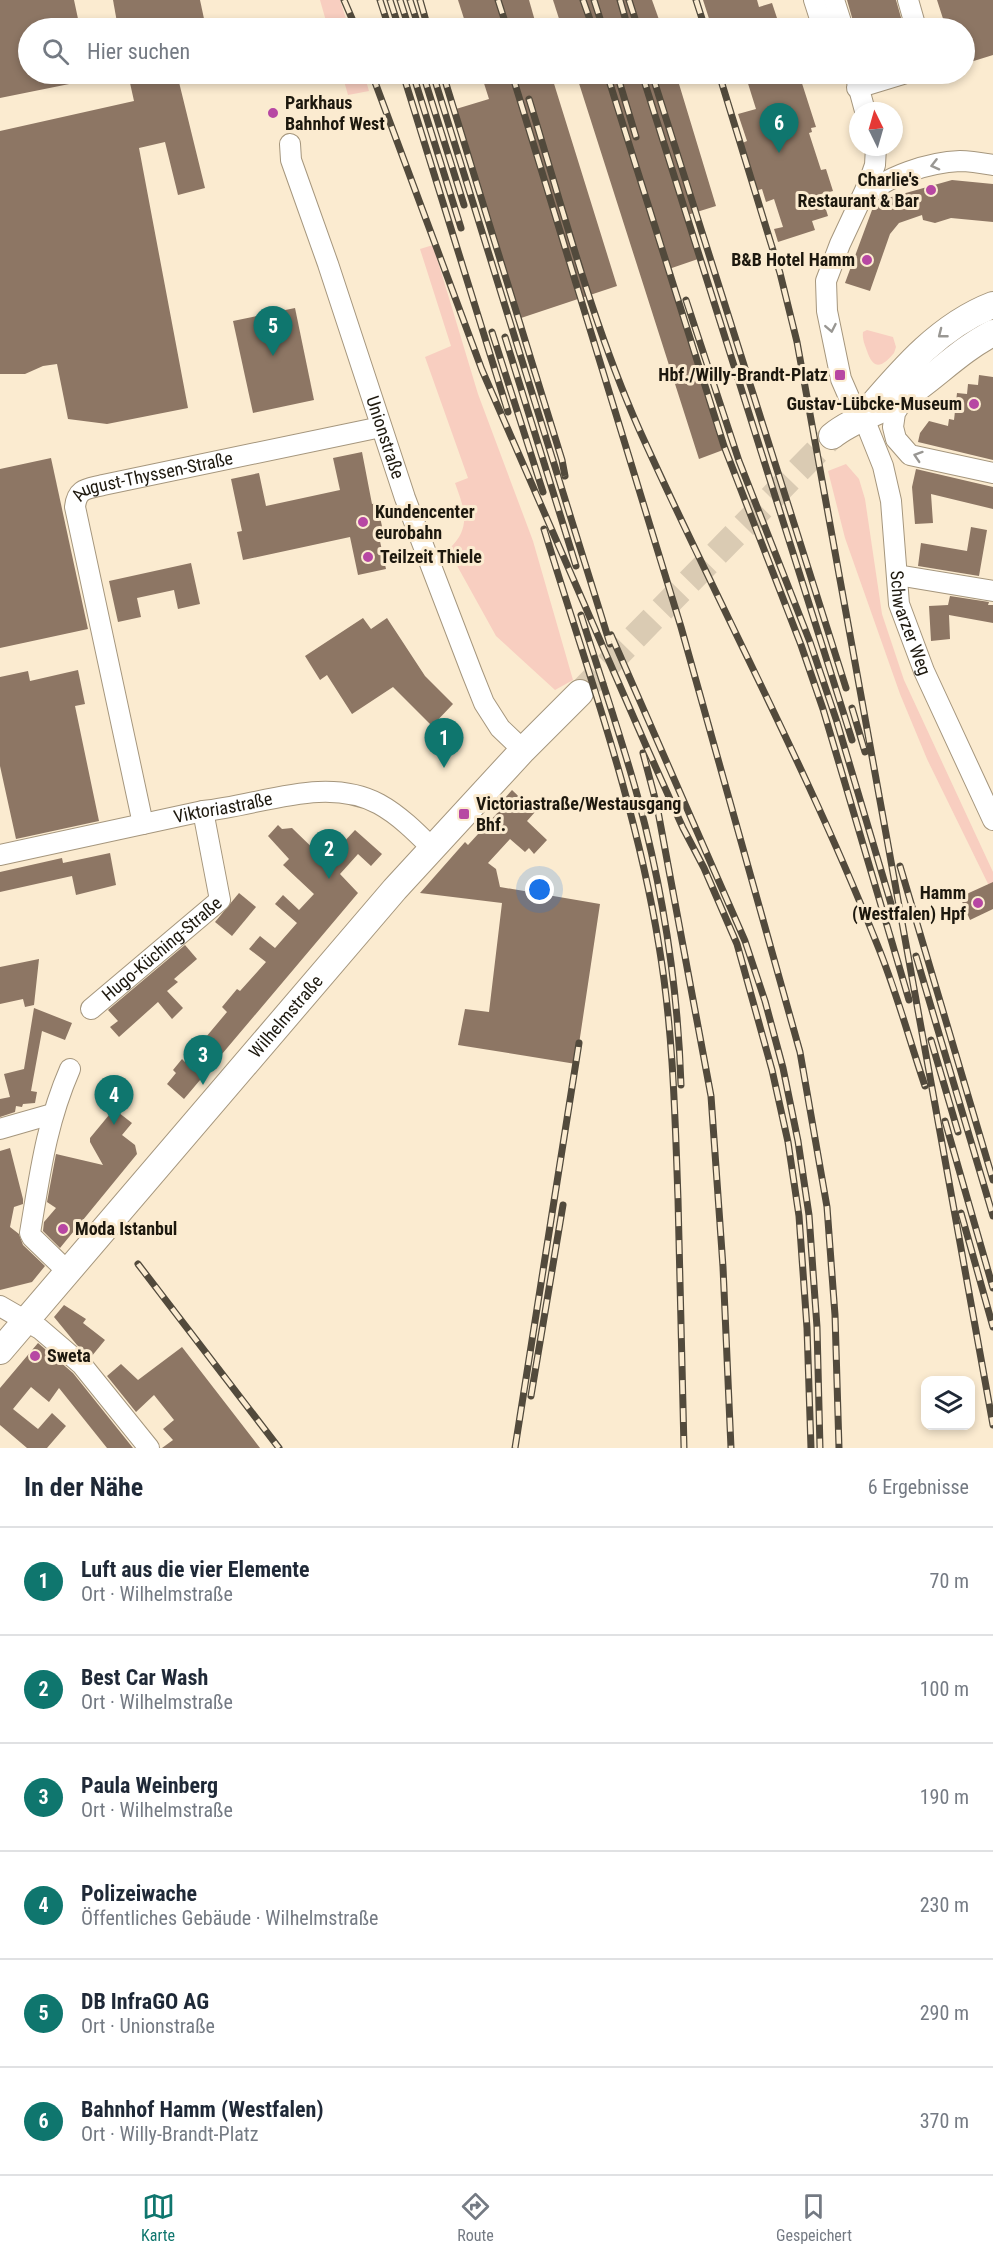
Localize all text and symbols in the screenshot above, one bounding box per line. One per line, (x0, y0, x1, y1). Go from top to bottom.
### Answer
search box (18, 18, 975, 84)
icon: search (39, 35, 72, 68)
text: Hier suchen (87, 39, 190, 64)
place label: Parkhaus Bahnhof West (285, 92, 385, 134)
north arrow (849, 102, 903, 156)
pin: 6 (760, 104, 798, 153)
marker: Parkhaus Bahnhof West (266, 106, 280, 120)
one-way arrow (930, 158, 941, 170)
place label: Charlie's Restaurant & Bar (798, 169, 919, 211)
marker: Charlie's Restaurant & Bar (924, 183, 938, 197)
place label: B&B Hotel Hamm (731, 249, 855, 270)
marker: B&B Hotel Hamm (860, 253, 874, 267)
pin: 5 (254, 306, 292, 356)
one-way arrow (824, 323, 837, 333)
one-way arrow (938, 327, 949, 338)
place label: Hbf./Willy-Brandt-Platz (658, 364, 828, 385)
marker: Hbf./Willy-Brandt-Platz (833, 368, 847, 382)
street label: Unionstraße (362, 393, 409, 481)
place label: Gustav-Lübcke-Museum (786, 393, 962, 414)
marker: Gustav-Lübcke-Museum (967, 397, 981, 411)
street label: August-Thyssen-Straße (67, 447, 235, 505)
one-way arrow (913, 451, 924, 463)
place label: Kundencenter eurobahn (375, 501, 475, 543)
marker: Kundencenter eurobahn (356, 515, 370, 529)
place label: Teilzeit Thiele (380, 546, 482, 567)
marker: Teilzeit Thiele (361, 550, 375, 564)
street label: Schwarzer Weg (886, 570, 936, 678)
pin: 1 (424, 718, 464, 768)
street label: Viktoriastraße (172, 788, 274, 827)
place label: Victoriastraße/Westausgang Bhf. (476, 793, 681, 835)
marker: Victoriastraße/Westausgang Bhf. (457, 807, 471, 821)
pin: 2 (310, 830, 348, 879)
your location (525, 875, 554, 904)
place label: Hamm (Westfalen) Hpf (852, 882, 966, 925)
street label: Hugo-Küching-Straße (98, 892, 226, 1005)
marker: Hamm (Westfalen) Hpf (971, 896, 985, 910)
street label: Wilhelmstraße (244, 971, 327, 1062)
pin: 3 (184, 1036, 222, 1085)
pin: 4 (94, 1076, 134, 1125)
place label: Moda Istanbul (75, 1218, 177, 1239)
marker: Moda Istanbul (56, 1222, 70, 1236)
place label: Sweta (47, 1345, 91, 1366)
marker: Sweta (28, 1349, 42, 1363)
map controls (921, 1376, 975, 1430)
button: layers (921, 1376, 975, 1430)
text: In der Nähe (24, 1472, 143, 1502)
text: 6 Ergebnisse (868, 1475, 969, 1499)
text: Luft aus die vier Elemente (81, 1557, 310, 1582)
text: 1 (38, 1569, 49, 1593)
text: 70 m (930, 1569, 969, 1593)
text: Ort · Wilhelmstraße (81, 1582, 233, 1606)
text: Best Car Wash (81, 1665, 208, 1690)
text: 2 (38, 1677, 49, 1701)
text: 100 m (920, 1677, 969, 1701)
text: Ort · Wilhelmstraße (81, 1690, 233, 1714)
text: Paula Weinberg (81, 1773, 218, 1798)
text: 3 (38, 1785, 49, 1809)
text: 190 m (920, 1785, 969, 1809)
text: Ort · Wilhelmstraße (81, 1798, 233, 1822)
text: Polizeiwache (81, 1881, 197, 1906)
text: 4 (38, 1893, 49, 1917)
text: 230 m (920, 1893, 969, 1917)
text: Öffentliches Gebäude · Wilhelmstraße (81, 1906, 378, 1930)
text: DB InfraGO AG (81, 1989, 209, 2014)
text: 5 (38, 2001, 49, 2025)
text: 290 m (920, 2001, 969, 2025)
text: Ort · Unionstraße (81, 2014, 215, 2038)
text: Bahnhof Hamm (Westfalen) (81, 2097, 324, 2122)
text: 6 (38, 2109, 49, 2133)
text: 370 m (920, 2109, 969, 2133)
text: Ort · Willy-Brandt-Platz (81, 2122, 259, 2146)
tab: Karte (141, 2190, 175, 2245)
tab: Route (457, 2190, 494, 2245)
tab: Gespeichert (776, 2190, 852, 2245)

